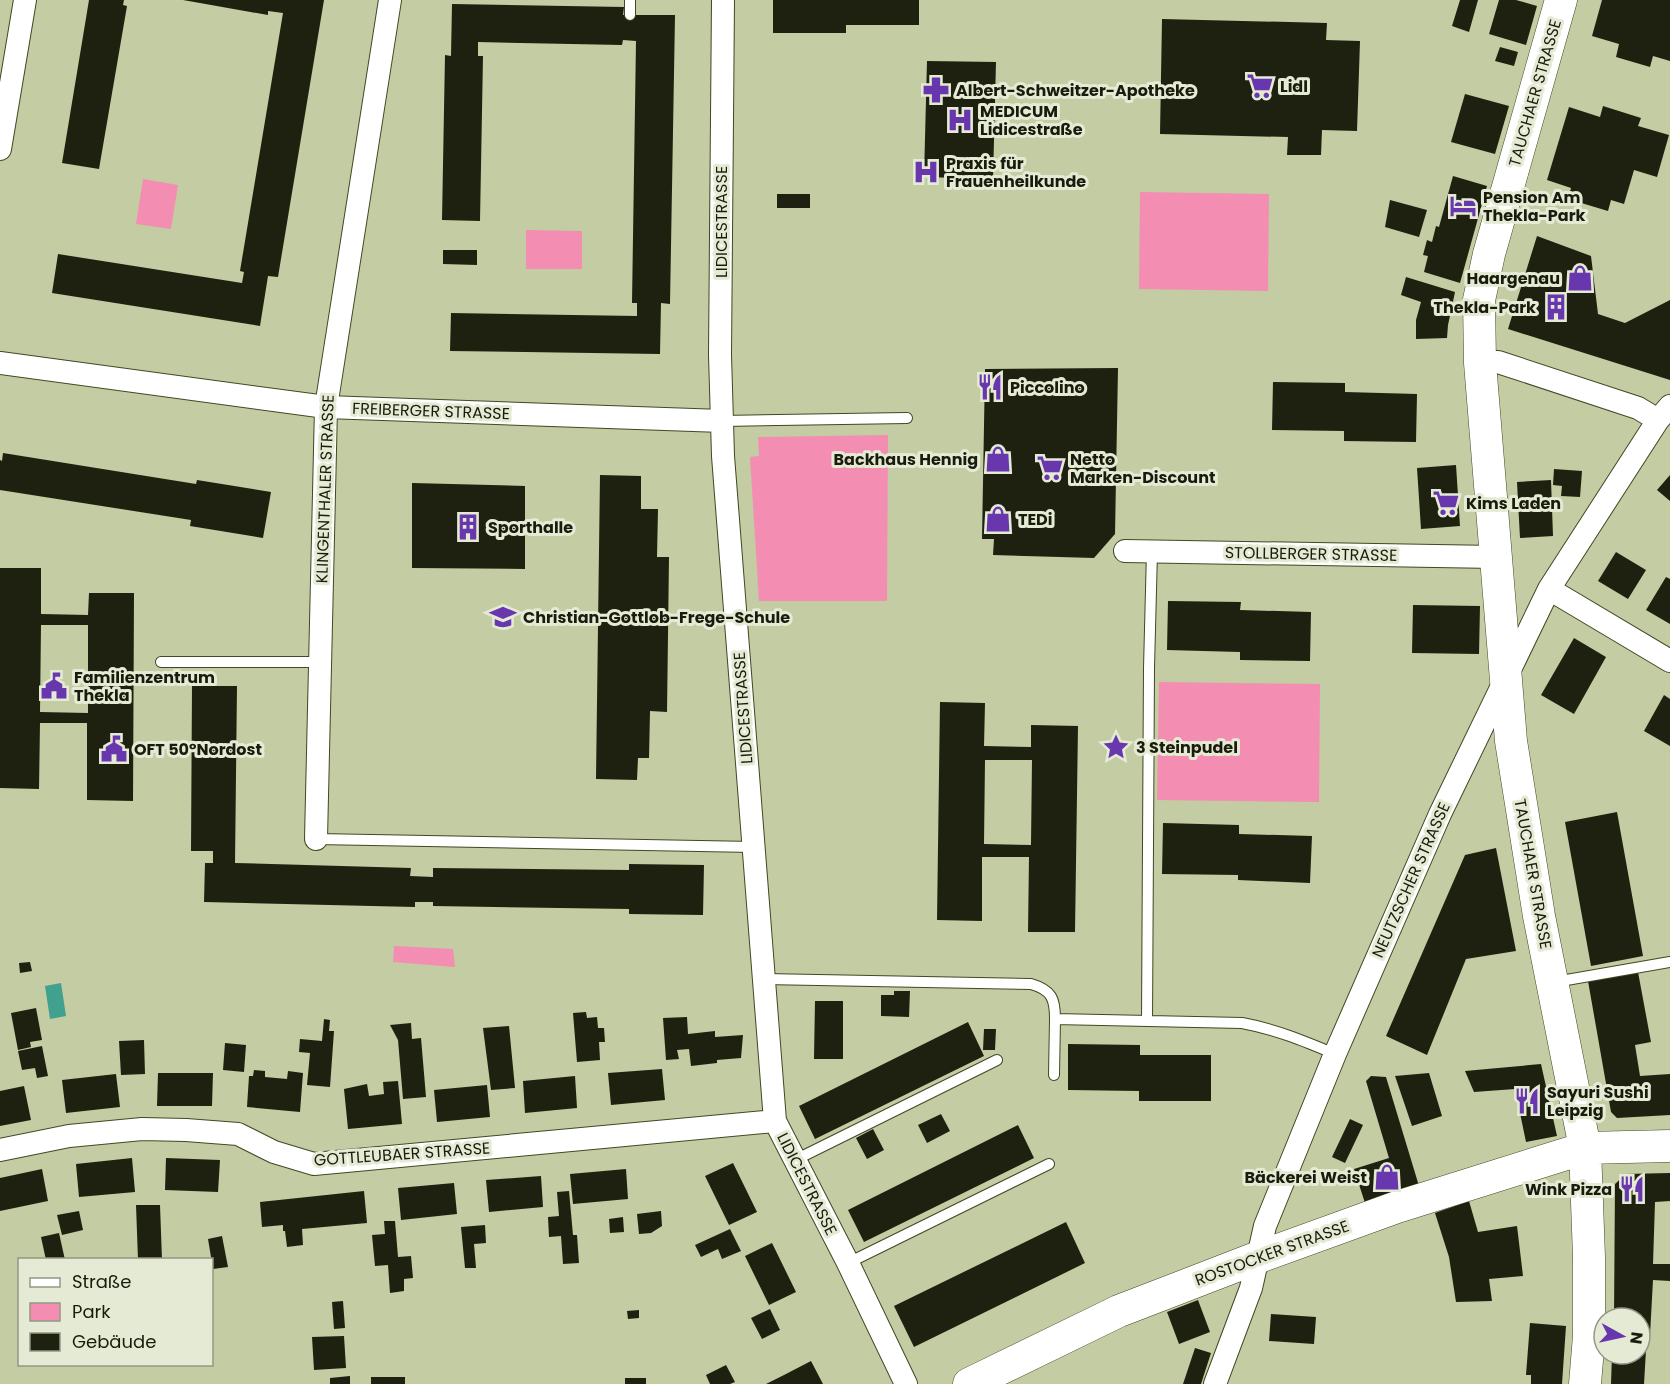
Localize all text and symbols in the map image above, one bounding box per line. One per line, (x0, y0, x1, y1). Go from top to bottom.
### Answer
street label: TAUCHAER STRASSE (1503, 17, 1567, 169)
supermarket icon: Lidl (1245, 71, 1275, 101)
pharmacy icon: Albert-Schweitzer-Apotheke (921, 75, 951, 105)
place label: Lidl (1280, 75, 1308, 98)
place label: Albert-Schweitzer-Apotheke (956, 79, 1195, 102)
place label: MEDICUM Lidicestraße (980, 100, 1083, 141)
hospital icon: MEDICUM Lidicestraße (945, 105, 975, 135)
place label: Praxis für Frauenheilkunde (946, 152, 1086, 193)
hospital icon: Praxis für Frauenheilkunde (911, 157, 941, 187)
street label: LIDICESTRASSE (710, 166, 733, 278)
place label: Pension Am Thekla-Park (1483, 186, 1586, 227)
hotel icon: Pension Am Thekla-Park (1448, 191, 1478, 221)
shop icon: Haargenau (1565, 263, 1595, 293)
place label: Haargenau (1467, 267, 1560, 290)
building icon: Thekla-Park (1541, 292, 1571, 322)
place label: Thekla-Park (1434, 296, 1536, 319)
restaurant icon: Piccolino (975, 372, 1005, 402)
place label: Piccolino (1010, 376, 1085, 399)
street label: KLINGENTHALER STRASSE (310, 394, 340, 584)
street label: FREIBERGER STRASSE (352, 397, 510, 425)
shop icon: Backhaus Hennig (983, 444, 1013, 474)
place label: Backhaus Hennig (834, 448, 978, 471)
place label: Netto Marken-Discount (1070, 448, 1215, 489)
supermarket icon: Netto Marken-Discount (1035, 453, 1065, 483)
supermarket icon: Kims Laden (1431, 488, 1461, 518)
place label: Kims Laden (1466, 492, 1561, 515)
shop icon: TEDi (983, 504, 1013, 534)
place label: TEDi (1018, 508, 1052, 531)
building icon: Sporthalle (453, 512, 483, 542)
place label: Sporthalle (488, 516, 573, 539)
street label: STOLLBERGER STRASSE (1225, 541, 1397, 567)
school or university icon: Christian-Gottlob-Frege-Schule (488, 602, 518, 632)
place label: Christian-Gottlob-Frege-Schule (523, 606, 790, 629)
street label: LIDICESTRASSE (728, 651, 758, 765)
place label: Familienzentrum Thekla (74, 666, 215, 707)
public building icon: Familienzentrum Thekla (39, 671, 69, 701)
place icon: 3 Steinpudel (1101, 732, 1131, 762)
public building icon: OFT 50°Nordost (99, 734, 129, 764)
place label: 3 Steinpudel (1136, 736, 1238, 759)
place label: OFT 50°Nordost (134, 738, 262, 761)
street label: TAUCHAER STRASSE (1508, 797, 1558, 951)
street label: NEUTZSCHER STRASSE (1366, 799, 1456, 961)
place label: Sayuri Sushi Leipzig (1547, 1081, 1649, 1122)
restaurant icon: Sayuri Sushi Leipzig (1512, 1086, 1542, 1116)
street label: LIDICESTRASSE (771, 1129, 843, 1239)
street label: GOTTLEUBAER STRASSE (313, 1136, 491, 1172)
shop icon: Bäckerei Weist (1372, 1162, 1402, 1192)
place label: Bäckerei Weist (1245, 1166, 1367, 1189)
restaurant icon: Wink Pizza (1617, 1174, 1647, 1204)
place label: Wink Pizza (1525, 1178, 1612, 1201)
street label: ROSTOCKER STRASSE (1192, 1214, 1352, 1292)
legend (18, 1258, 213, 1366)
text: Straße (72, 1269, 131, 1294)
text: Park (72, 1299, 111, 1324)
north arrow (1592, 1306, 1652, 1366)
text: Gebäude (72, 1329, 156, 1354)
text: N (1624, 1330, 1649, 1346)

